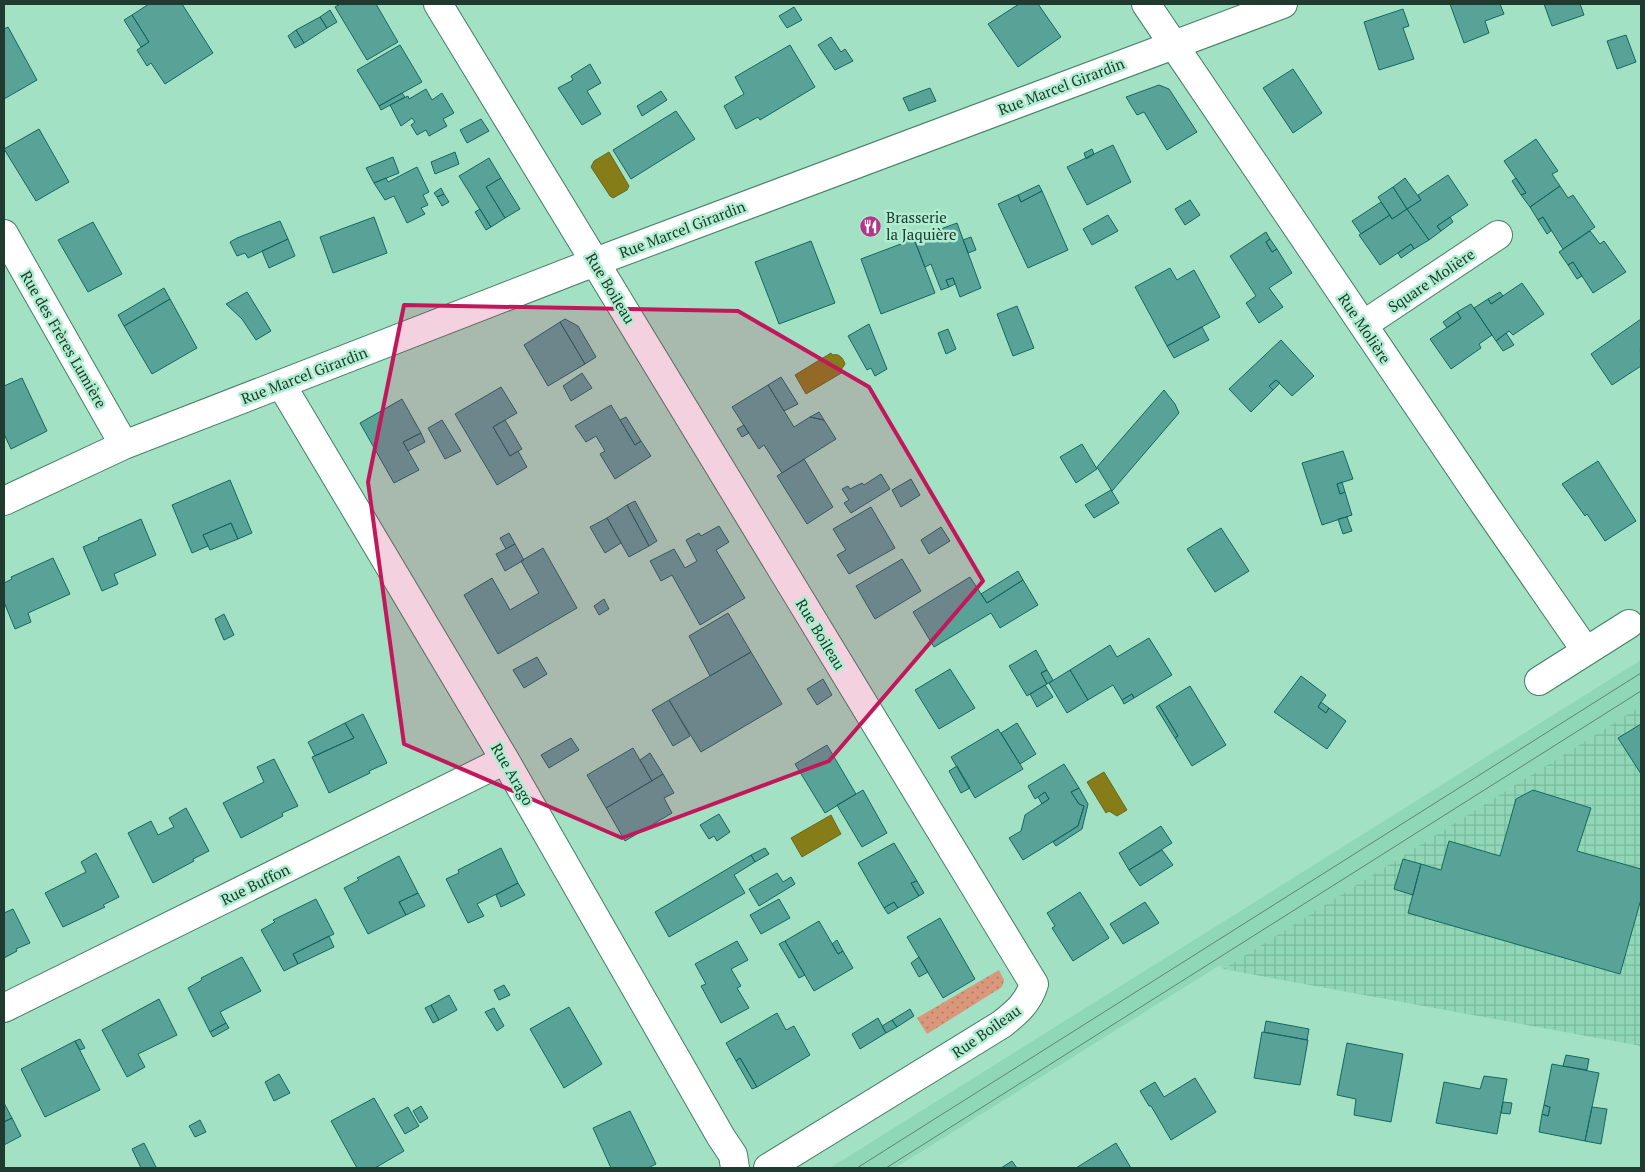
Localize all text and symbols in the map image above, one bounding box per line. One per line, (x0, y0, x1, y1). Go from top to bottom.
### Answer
street label: Rue Marcel Girardin (995, 53, 1127, 119)
street label: Rue Marcel Girardin (616, 196, 748, 262)
place label: Brasserie la Jaquière (886, 207, 957, 244)
restaurant icon: Brasserie la Jaquière (858, 214, 882, 238)
street label: Square Molière (1384, 244, 1478, 316)
street label: Rue Boileau (582, 249, 640, 328)
street label: Rue des Frères Lumière (16, 267, 112, 411)
street label: Rue Molière (1334, 289, 1396, 367)
street label: Rue Marcel Girardin (238, 342, 370, 408)
street label: Rue Boileau (792, 595, 850, 674)
street label: Rue Arago (487, 739, 539, 809)
street label: Rue Buffon (217, 859, 293, 909)
street label: Rue Boileau (948, 1000, 1025, 1062)

